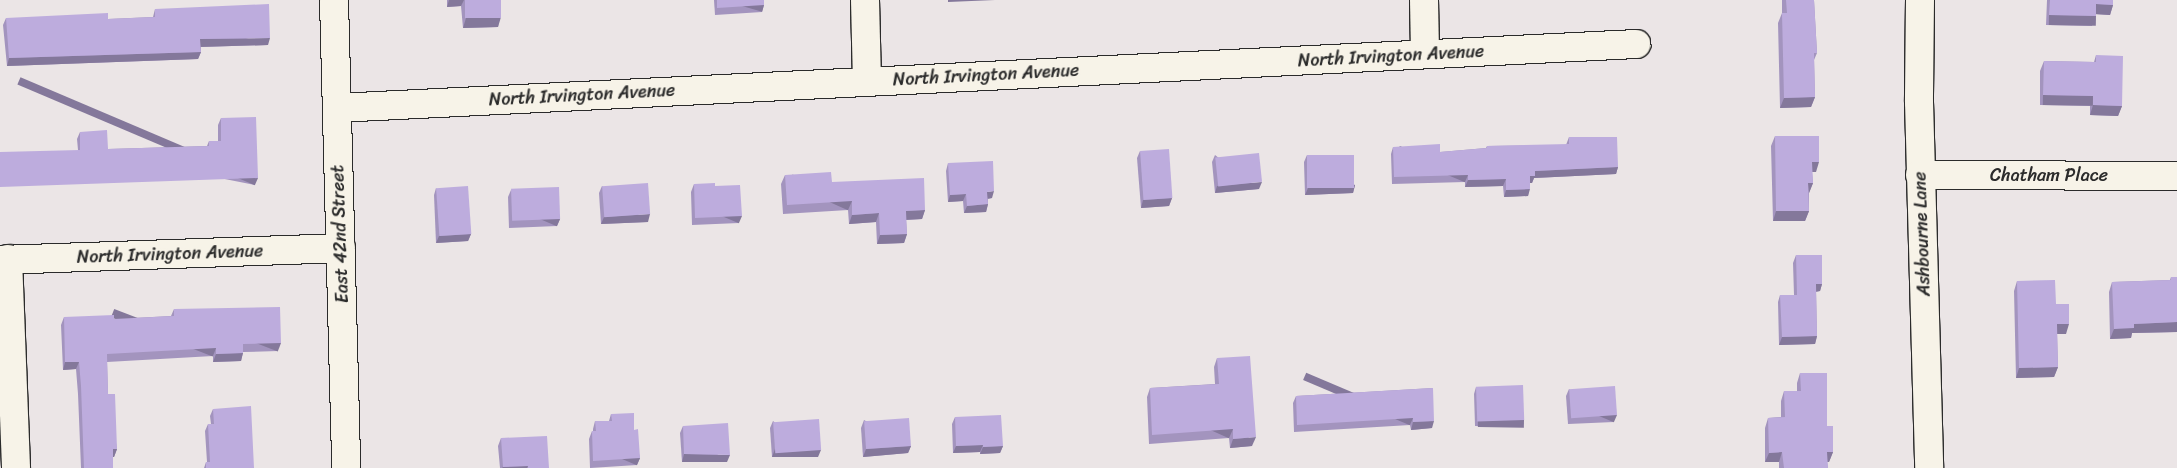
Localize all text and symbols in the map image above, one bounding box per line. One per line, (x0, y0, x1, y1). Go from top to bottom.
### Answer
street label: North Irvington Avenue (1297, 40, 1485, 72)
street label: North Irvington Avenue (892, 59, 1080, 91)
street label: North Irvington Avenue (488, 79, 676, 111)
street label: Chatham Place (1990, 164, 2108, 186)
street label: East 42nd Street (327, 165, 353, 303)
street label: Ashbourne Lane (1909, 171, 1935, 297)
street label: North Irvington Avenue (76, 240, 264, 268)

